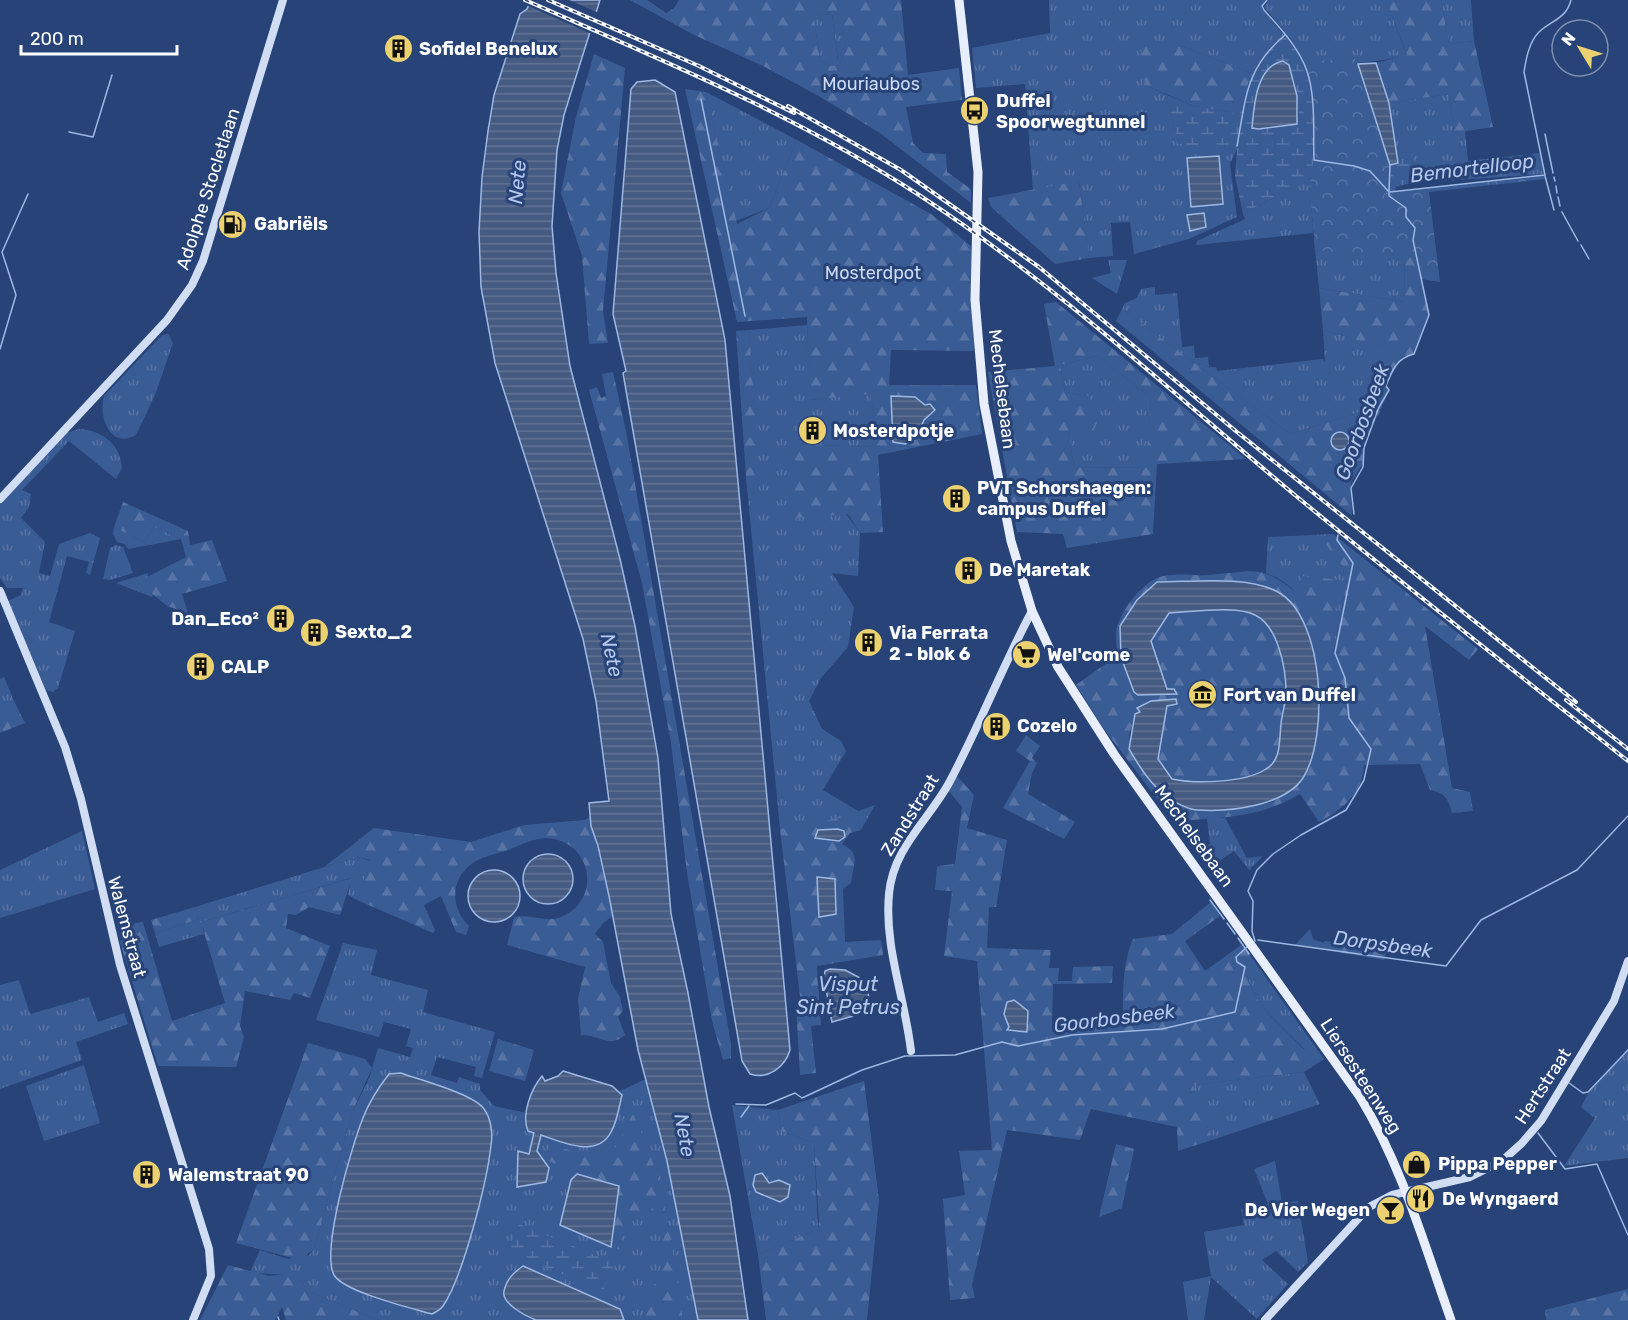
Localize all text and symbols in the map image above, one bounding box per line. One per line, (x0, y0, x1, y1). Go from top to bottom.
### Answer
scale bar (21, 18, 177, 56)
north arrow (1550, 18, 1610, 78)
text: 200 m (30, 28, 84, 50)
text: N (1558, 29, 1580, 49)
building icon: Sofidel Benelux (382, 33, 414, 65)
place label: Sofidel Benelux (419, 38, 558, 60)
park label: Mouriaubos (822, 73, 920, 95)
place label: Duffel Spoorwegtunnel (996, 90, 1145, 133)
bus stop icon: Duffel Spoorwegtunnel (959, 95, 991, 127)
street label: Adolphe Stocletlaan (171, 105, 245, 273)
water label: Bemortelloop (1409, 148, 1536, 188)
water label: Nete (503, 159, 531, 205)
fuel station icon: Gabriëls (217, 208, 249, 240)
place label: Gabriëls (254, 213, 328, 235)
park label: Mosterdpot (825, 262, 921, 284)
street label: Mechelsebaan (984, 328, 1020, 450)
water label: Goorbosbeek (1330, 360, 1394, 484)
building icon: Mosterdpotje (796, 415, 828, 447)
place label: Mosterdpotje (833, 420, 955, 442)
place label: PVT Schorshaegen: campus Duffel (977, 477, 1151, 520)
building icon: PVT Schorshaegen: campus Duffel (940, 482, 972, 514)
building icon: De Maretak (952, 554, 984, 586)
place label: De Maretak (989, 559, 1091, 581)
building icon: Dan_Eco² (264, 603, 296, 635)
place label: Dan_Eco² (171, 608, 259, 630)
building icon: Sexto_2 (298, 616, 330, 648)
place label: Sexto_2 (335, 621, 412, 643)
place label: Via Ferrata 2 - blok 6 (889, 622, 988, 665)
building icon: Via Ferrata 2 - blok 6 (852, 627, 884, 659)
water label: Nete (596, 631, 628, 679)
supermarket icon: Wel'come (1010, 639, 1042, 671)
place label: Wel'come (1047, 644, 1131, 666)
building icon: CALP (184, 651, 216, 683)
place label: CALP (221, 656, 269, 678)
museum icon: Fort van Duffel (1186, 679, 1218, 711)
place label: Fort van Duffel (1223, 684, 1356, 706)
building icon: Cozelo (980, 710, 1012, 742)
place label: Cozelo (1017, 715, 1077, 737)
street label: Zandstraat (876, 770, 944, 860)
street label: Mechelsebaan (1150, 781, 1238, 891)
street label: Walemstraat (103, 874, 151, 980)
water label: Dorpsbeek (1332, 925, 1435, 963)
water label: Visput Sint Petrus (796, 972, 900, 1019)
water label: Goorbosbeek (1052, 999, 1177, 1037)
street label: Liersesteenweg (1316, 1014, 1406, 1138)
street label: Hertstraat (1510, 1044, 1576, 1128)
water label: Nete (669, 1111, 701, 1159)
shop icon: Pippa Pepper (1401, 1148, 1433, 1180)
place label: Pippa Pepper (1438, 1153, 1557, 1175)
building icon: Walemstraat 90 (131, 1159, 163, 1191)
place label: Walemstraat 90 (168, 1164, 309, 1186)
restaurant icon: De Wyngaerd (1405, 1183, 1437, 1215)
place label: De Wyngaerd (1442, 1188, 1559, 1210)
bar icon: De Vier Wegen (1375, 1194, 1407, 1226)
place label: De Vier Wegen (1244, 1199, 1370, 1221)

